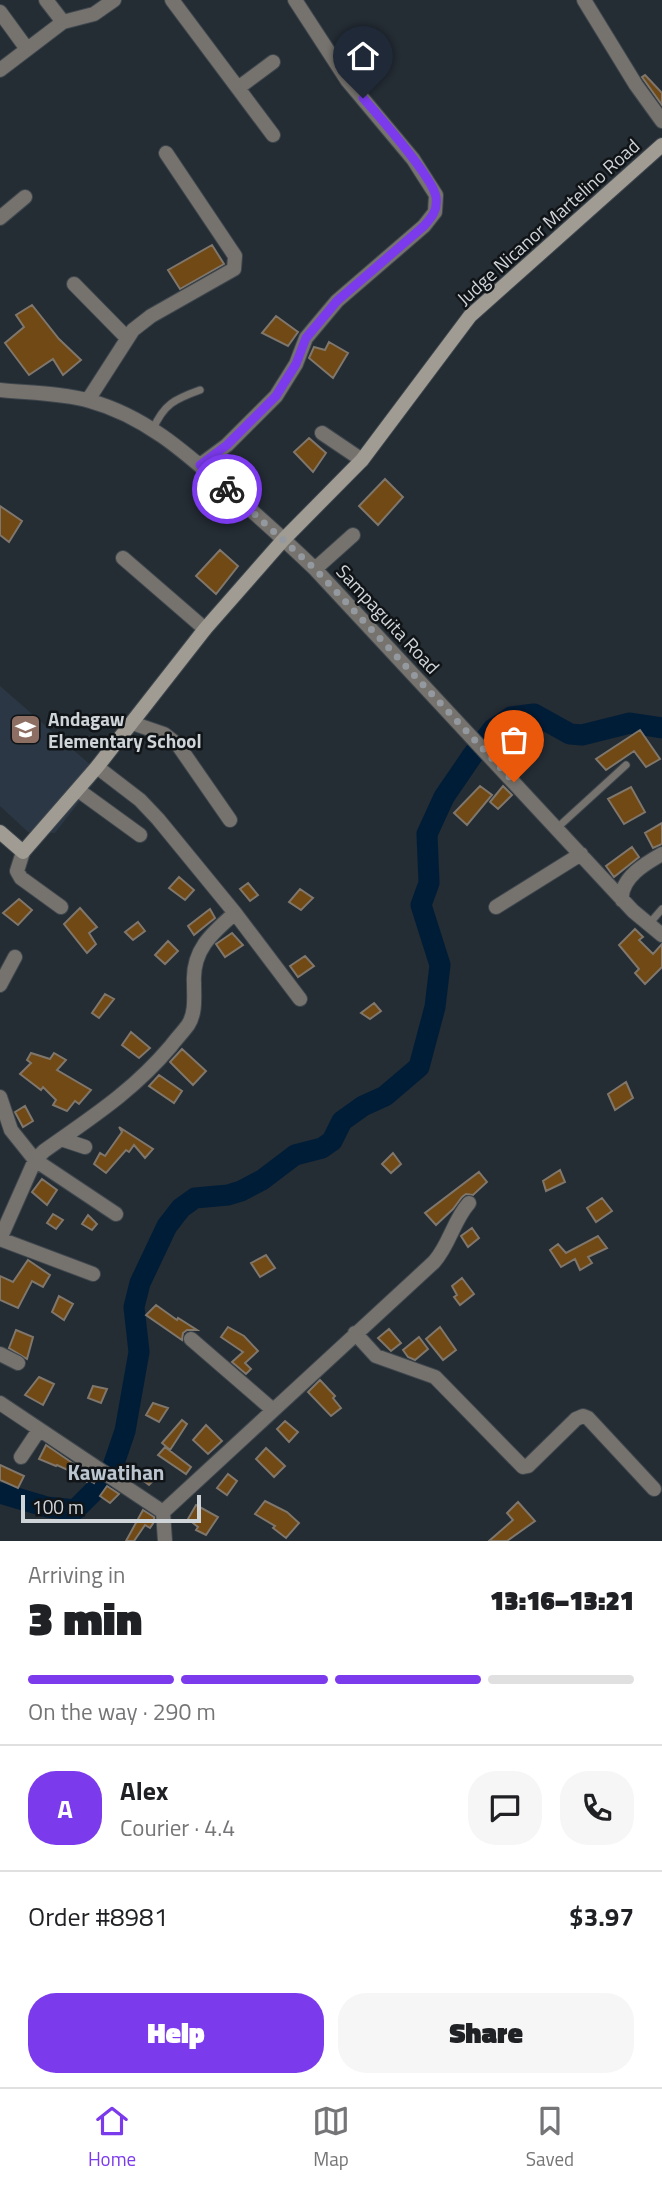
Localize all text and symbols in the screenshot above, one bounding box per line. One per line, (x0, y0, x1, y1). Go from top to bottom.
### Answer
pin (333, 26, 393, 98)
icon: home (344, 37, 382, 75)
street label: Judge Nicanor Martelino Road (450, 131, 646, 312)
courier (192, 454, 262, 524)
icon: bike (208, 470, 246, 508)
street label: Sampaguita Road (330, 557, 447, 680)
place label: Andagaw Elementary School (48, 704, 202, 755)
pin (484, 710, 544, 782)
school or university icon: Andagaw Elementary School (8, 713, 42, 747)
icon: bag (495, 721, 533, 759)
district label: Kawatihan (68, 1456, 164, 1488)
scale bar (21, 1492, 201, 1524)
text: 100 m (32, 1492, 84, 1521)
text: Arriving in (28, 1557, 125, 1592)
text: 13:16–13:21 (490, 1581, 634, 1620)
text: 3 min (28, 1583, 142, 1653)
text: On the way · 290 m (28, 1694, 216, 1729)
text: Alex (120, 1771, 168, 1810)
button: chat (468, 1771, 542, 1845)
button: phone (560, 1771, 634, 1845)
text: A (57, 1789, 73, 1828)
text: Courier · 4.4 (120, 1810, 235, 1845)
text: Order #8981 (28, 1897, 168, 1936)
text: $3.97 (569, 1897, 634, 1936)
button: Help (28, 1993, 324, 2073)
button: Share (338, 1993, 634, 2073)
tab: Home (88, 2102, 136, 2173)
tab: Map (312, 2102, 350, 2173)
tab: Saved (526, 2102, 574, 2173)

